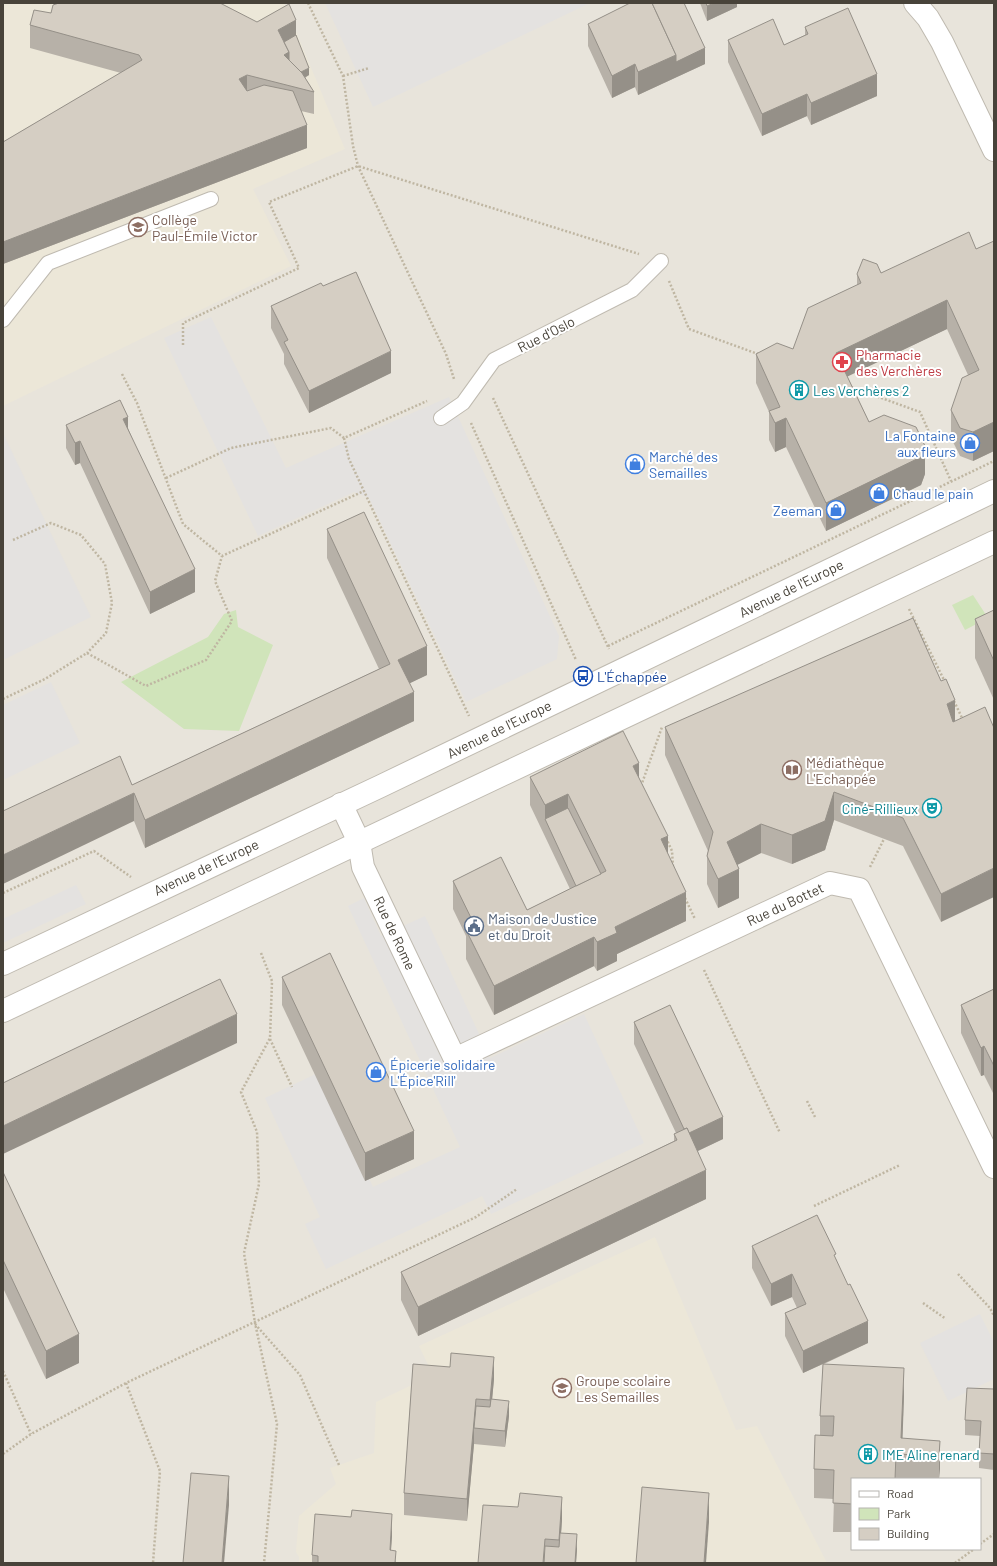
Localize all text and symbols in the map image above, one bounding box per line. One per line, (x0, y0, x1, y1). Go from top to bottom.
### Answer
place label: Collège Paul-Émile Victor (152, 211, 257, 244)
school or university icon: Collège Paul-Émile Victor (127, 216, 149, 238)
street label: Rue d'Oslo (514, 312, 578, 356)
place label: Pharmacie des Verchères (856, 346, 942, 379)
pharmacy icon: Pharmacie des Verchères (831, 351, 853, 373)
building icon: Les Verchères 2 (788, 379, 810, 401)
place label: Les Verchères 2 (813, 382, 909, 399)
place label: La Fontaine aux fleurs (885, 427, 956, 460)
shop icon: La Fontaine aux fleurs (959, 432, 981, 454)
place label: Marché des Semailles (649, 448, 718, 481)
shop icon: Marché des Semailles (624, 453, 646, 475)
shop icon: Chaud le pain (868, 482, 890, 504)
place label: Chaud le pain (893, 485, 974, 502)
shop icon: Zeeman (825, 499, 847, 521)
place label: Zeeman (773, 502, 822, 519)
street label: Avenue de l'Europe (736, 555, 846, 621)
bus stop icon: L'Échappée (572, 665, 594, 687)
place label: L'Échappée (597, 668, 667, 685)
street label: Avenue de l'Europe (444, 696, 554, 762)
place label: Médiathèque L'Echappée (806, 754, 884, 787)
library icon: Médiathèque L'Echappée (781, 759, 803, 781)
theatre icon: Ciné-Rillieux (921, 797, 943, 819)
place label: Ciné-Rillieux (842, 800, 918, 817)
street label: Avenue de l'Europe (151, 835, 261, 899)
street label: Rue du Bottet (744, 879, 826, 929)
street label: Rue de Rome (371, 893, 419, 973)
place label: Maison de Justice et du Droit (488, 910, 597, 943)
public building icon: Maison de Justice et du Droit (463, 915, 485, 937)
place label: Épicerie solidaire L'Épice'Rill' (390, 1056, 495, 1089)
shop icon: Épicerie solidaire L'Épice'Rill' (365, 1061, 387, 1083)
place label: Groupe scolaire Les Semailles (576, 1372, 671, 1405)
school or university icon: Groupe scolaire Les Semailles (551, 1377, 573, 1399)
building icon: IME Aline renard (857, 1443, 879, 1465)
place label: IME Aline renard (882, 1446, 980, 1463)
legend (851, 1478, 981, 1550)
text: Road (887, 1486, 914, 1500)
text: Park (887, 1506, 911, 1520)
text: Building (887, 1526, 929, 1540)

